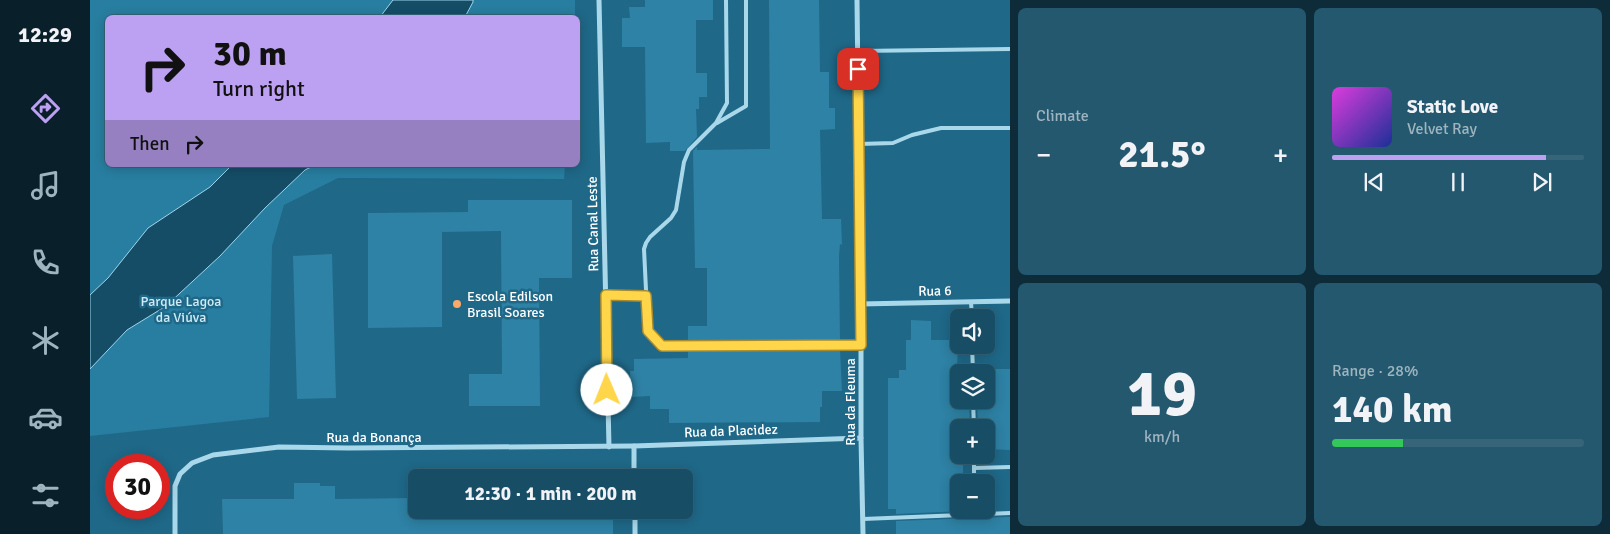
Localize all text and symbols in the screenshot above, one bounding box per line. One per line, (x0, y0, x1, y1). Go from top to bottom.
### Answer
text: 12:29 (18, 21, 72, 48)
text: 30 m (213, 32, 287, 75)
icon: right (130, 35, 195, 100)
pin (837, 48, 879, 90)
icon: arrive (844, 55, 872, 83)
text: Turn right (213, 75, 305, 102)
icon: directions (28, 91, 63, 126)
text: Static Love (1407, 95, 1498, 119)
text: Climate (1036, 106, 1089, 126)
text: Velvet Ray (1407, 119, 1477, 139)
icon: right (180, 130, 208, 158)
text: 21.5° (1118, 131, 1206, 178)
text: Then (130, 132, 170, 156)
text: − (1036, 138, 1051, 172)
text: + (1273, 138, 1288, 172)
icon: music (28, 168, 63, 203)
icon: previous (1360, 168, 1388, 196)
icon: pause (1444, 168, 1472, 196)
icon: next (1528, 168, 1556, 196)
street label: Rua Canal Leste (584, 176, 602, 272)
icon: phone (28, 245, 63, 280)
street label: Rua 6 (918, 282, 952, 300)
place label: Escola Edilson Brasil Soares (467, 288, 553, 321)
park label: Parque Lagoa da Viúva (141, 293, 221, 326)
marker: Escola Edilson Brasil Soares (451, 298, 463, 310)
map controls (950, 309, 995, 519)
button: sound (950, 309, 995, 354)
icon: climate (28, 323, 63, 358)
text: 19 (1127, 354, 1197, 434)
street label: Rua da Fleuma (842, 358, 859, 446)
text: Range · 28% (1332, 361, 1418, 381)
position arrow (580, 363, 632, 415)
button: layers (950, 364, 995, 409)
text: 140 km (1332, 386, 1453, 433)
icon: car (28, 400, 63, 435)
button: + (950, 419, 995, 464)
street label: Rua da Placidez (684, 421, 778, 441)
text: km/h (1144, 427, 1180, 447)
street label: Rua da Bonança (326, 429, 422, 446)
speed limit sign: 30 (105, 454, 170, 519)
button: − (950, 474, 995, 519)
icon: filters (28, 478, 63, 513)
text: 12:30 · 1 min · 200 m (464, 482, 637, 506)

